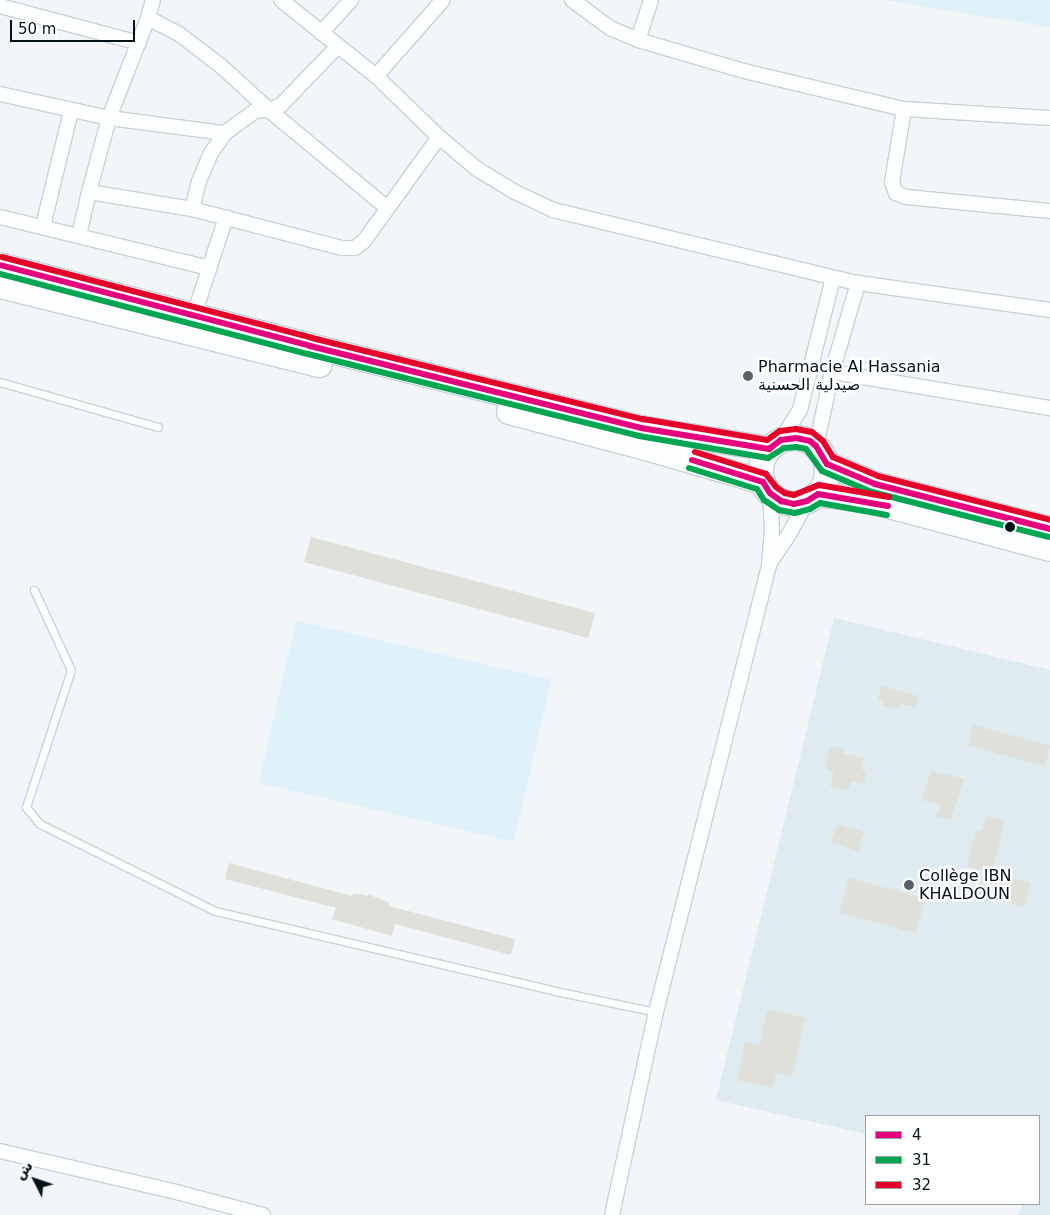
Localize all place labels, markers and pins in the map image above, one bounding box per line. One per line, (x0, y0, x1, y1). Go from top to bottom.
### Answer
place label: Pharmacie Al Hassania صيدلية الحسنية (758, 357, 941, 395)
marker: Pharmacie Al Hassania صيدلية الحسنية (742, 370, 754, 382)
unlabelled marker (1005, 522, 1015, 532)
place label: Collège IBN KHALDOUN (919, 866, 1011, 904)
marker: Collège IBN KHALDOUN (903, 879, 915, 891)

